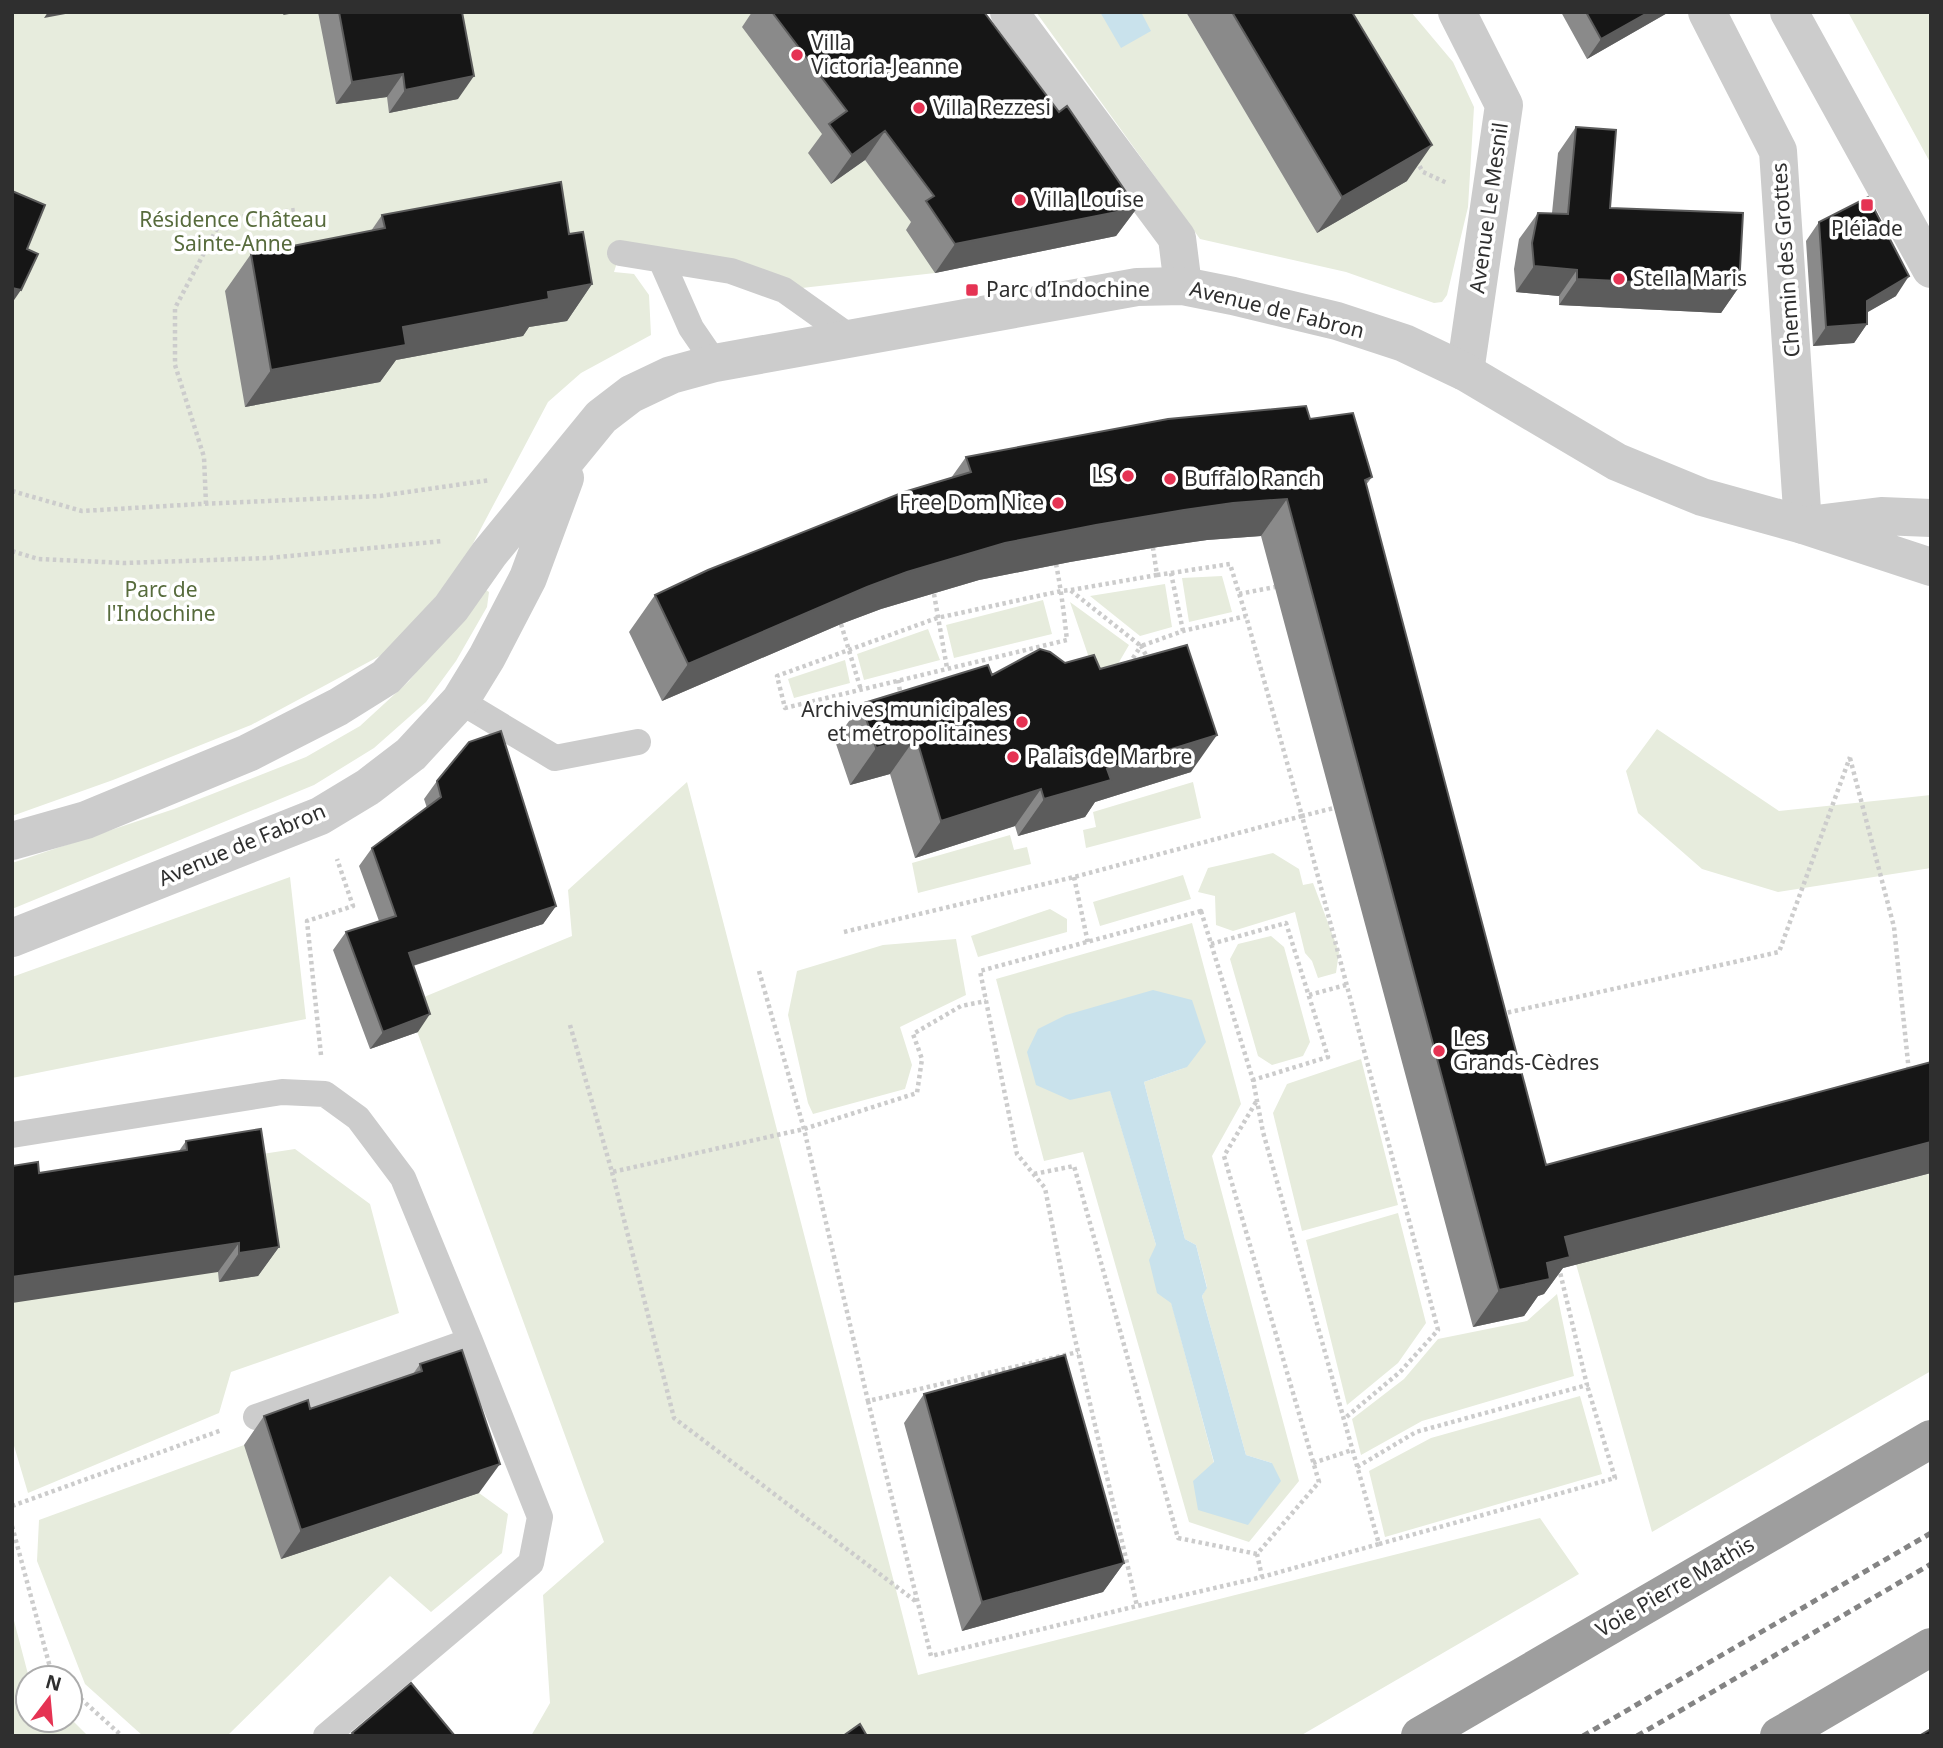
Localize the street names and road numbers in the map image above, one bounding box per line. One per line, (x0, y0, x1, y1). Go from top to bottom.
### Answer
street label: Avenue Le Mesnil (1462, 121, 1514, 295)
street label: Chemin des Grottes (1764, 162, 1806, 358)
street label: Avenue de Fabron (1187, 274, 1367, 344)
street label: Avenue de Fabron (154, 796, 329, 892)
street label: Voie Pierre Mathis (1590, 1529, 1759, 1643)

